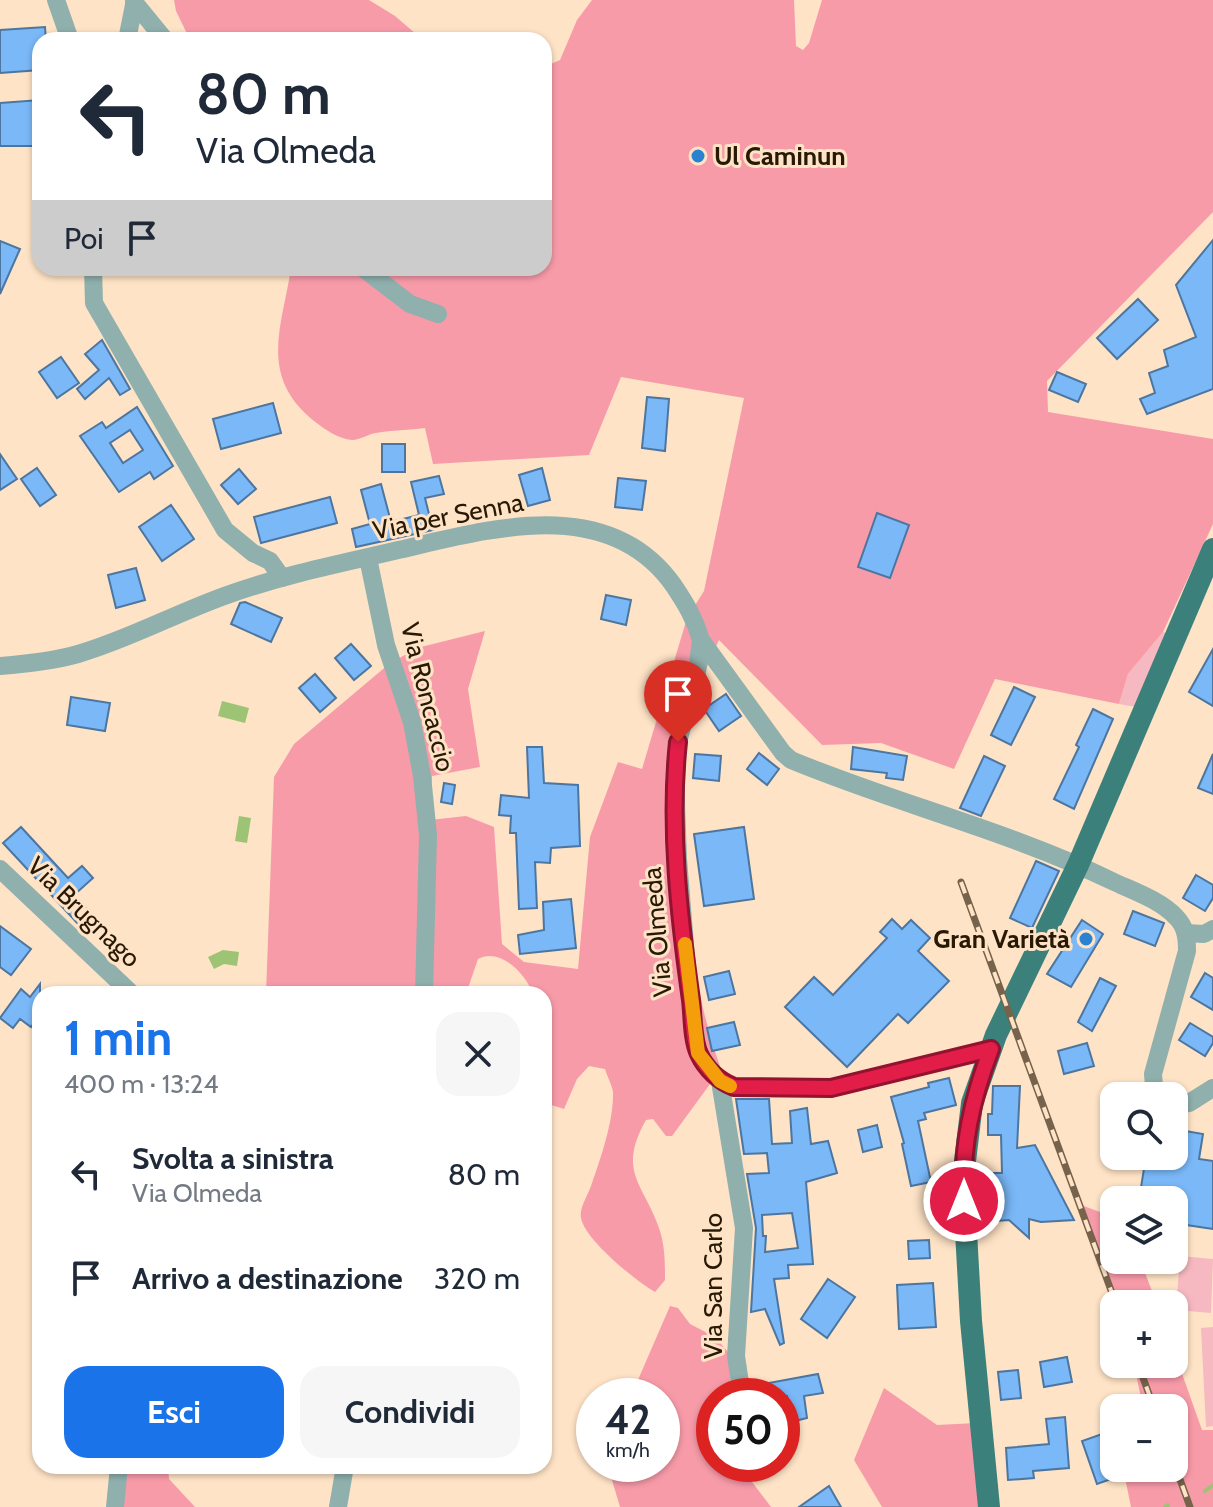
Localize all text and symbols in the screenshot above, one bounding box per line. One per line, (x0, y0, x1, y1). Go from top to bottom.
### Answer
text: 80 m (196, 60, 331, 128)
icon: left (64, 64, 168, 168)
text: Via Olmeda (196, 128, 376, 172)
place label: Ul Caminun (714, 140, 846, 172)
marker: Ul Caminun (689, 147, 707, 165)
icon: arrive (120, 216, 164, 260)
text: Poi (64, 220, 104, 257)
street label: Via per Senna (370, 486, 527, 546)
street label: Via Roncaccio (394, 619, 462, 775)
pin (644, 660, 712, 742)
icon: arrive (656, 672, 700, 716)
street label: Via Brugnago (21, 850, 147, 974)
street label: Via Olmeda (635, 865, 679, 998)
place label: Gran Varietà (933, 923, 1070, 955)
marker: Gran Varietà (1077, 930, 1095, 948)
text: 1 min (64, 1009, 172, 1067)
button: close (436, 1012, 520, 1096)
text: 400 m · 13:24 (64, 1068, 218, 1100)
map controls (1100, 1082, 1188, 1482)
button: search (1100, 1082, 1188, 1170)
text: Svolta a sinistra (132, 1140, 334, 1177)
icon: left (64, 1152, 108, 1196)
text: 80 m (448, 1156, 520, 1193)
position arrow (922, 1159, 1006, 1243)
text: Via Olmeda (132, 1177, 262, 1209)
button: layers (1100, 1186, 1188, 1274)
street label: Via San Carlo (697, 1213, 729, 1359)
icon: arrive (64, 1256, 108, 1300)
text: Arrivo a destinazione (132, 1260, 403, 1297)
text: 320 m (434, 1260, 520, 1297)
button: + (1100, 1290, 1188, 1378)
button: Esci (64, 1366, 284, 1458)
button: Condividi (300, 1366, 520, 1458)
speed limit sign: 50 (696, 1378, 800, 1482)
button: − (1100, 1394, 1188, 1482)
text: 42 (605, 1395, 651, 1444)
text: km/h (606, 1438, 650, 1462)

